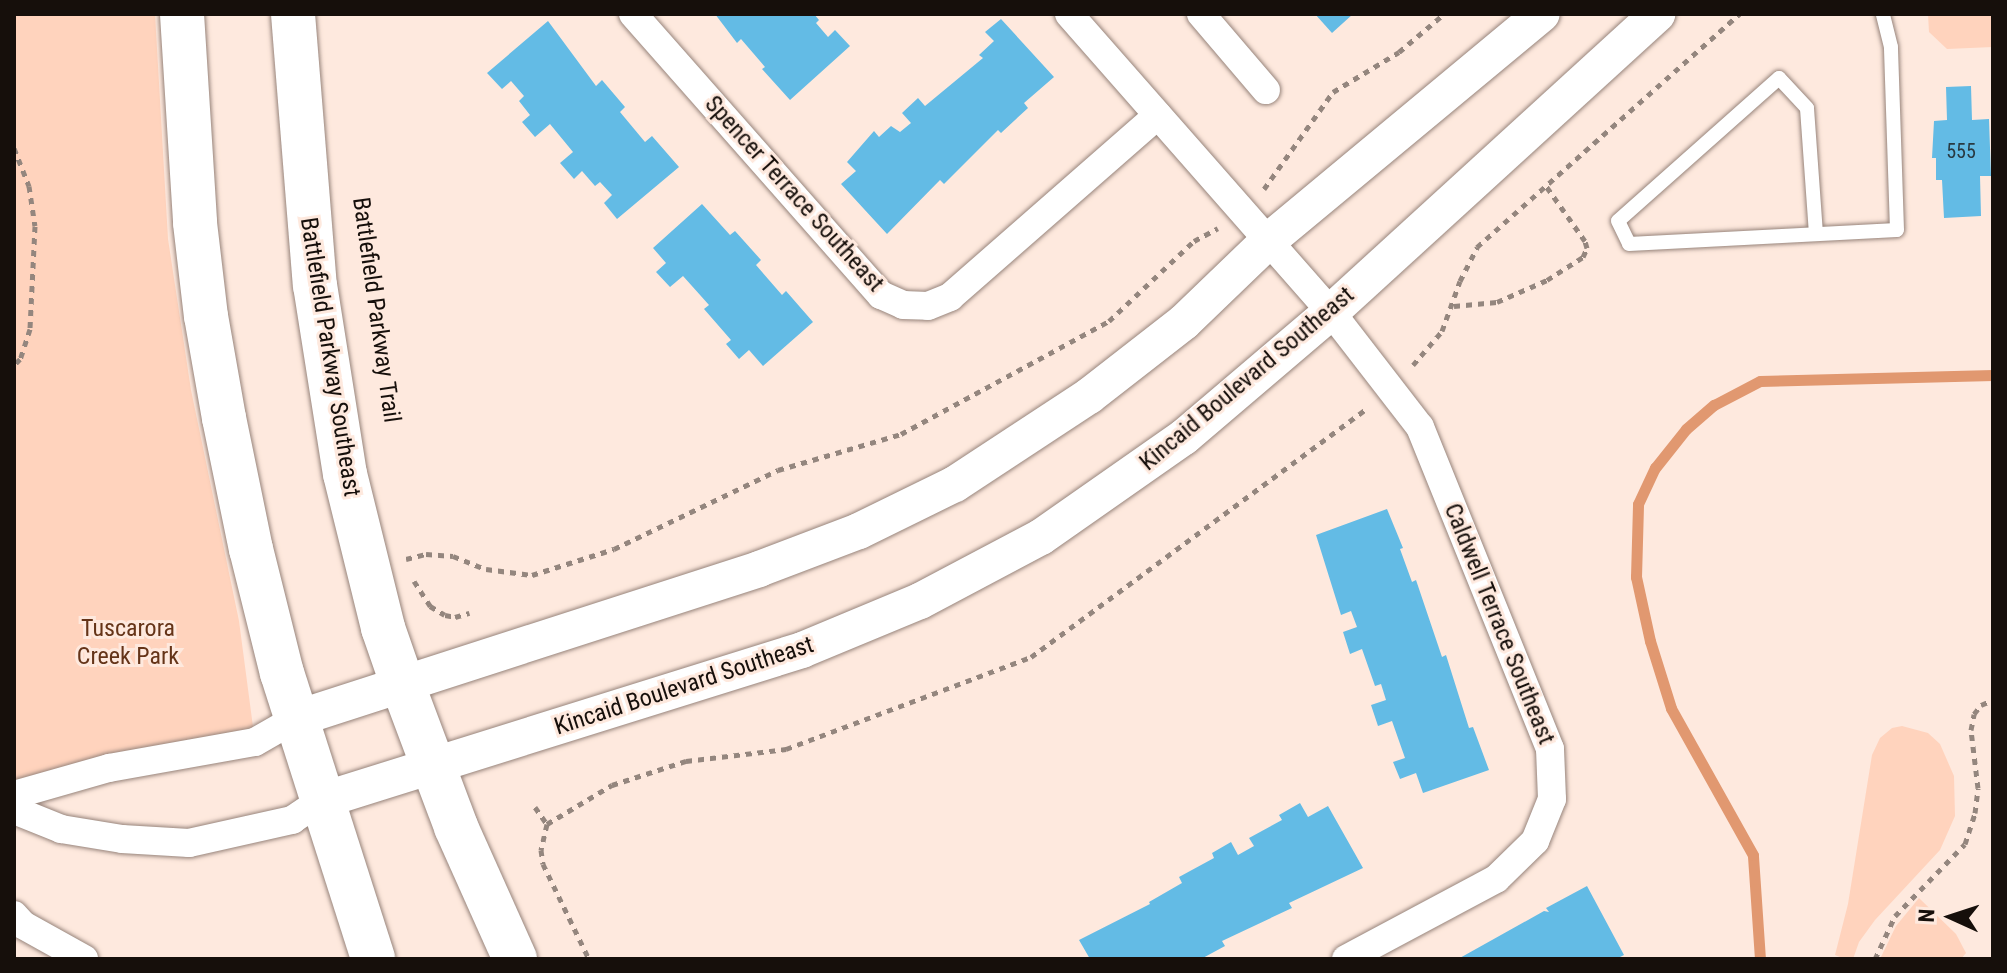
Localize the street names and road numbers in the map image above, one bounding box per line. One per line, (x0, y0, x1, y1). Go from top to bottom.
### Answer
street label: Spencer Terrace Southeast (698, 90, 890, 298)
street label: Battlefield Parkway Trail (346, 195, 406, 425)
street label: Battlefield Parkway Southeast (294, 215, 366, 499)
street label: Kincaid Boulevard Southeast (1134, 281, 1360, 477)
street label: Caldwell Terrace Southeast (1437, 499, 1561, 749)
street label: Kincaid Boulevard Southeast (551, 630, 817, 742)

